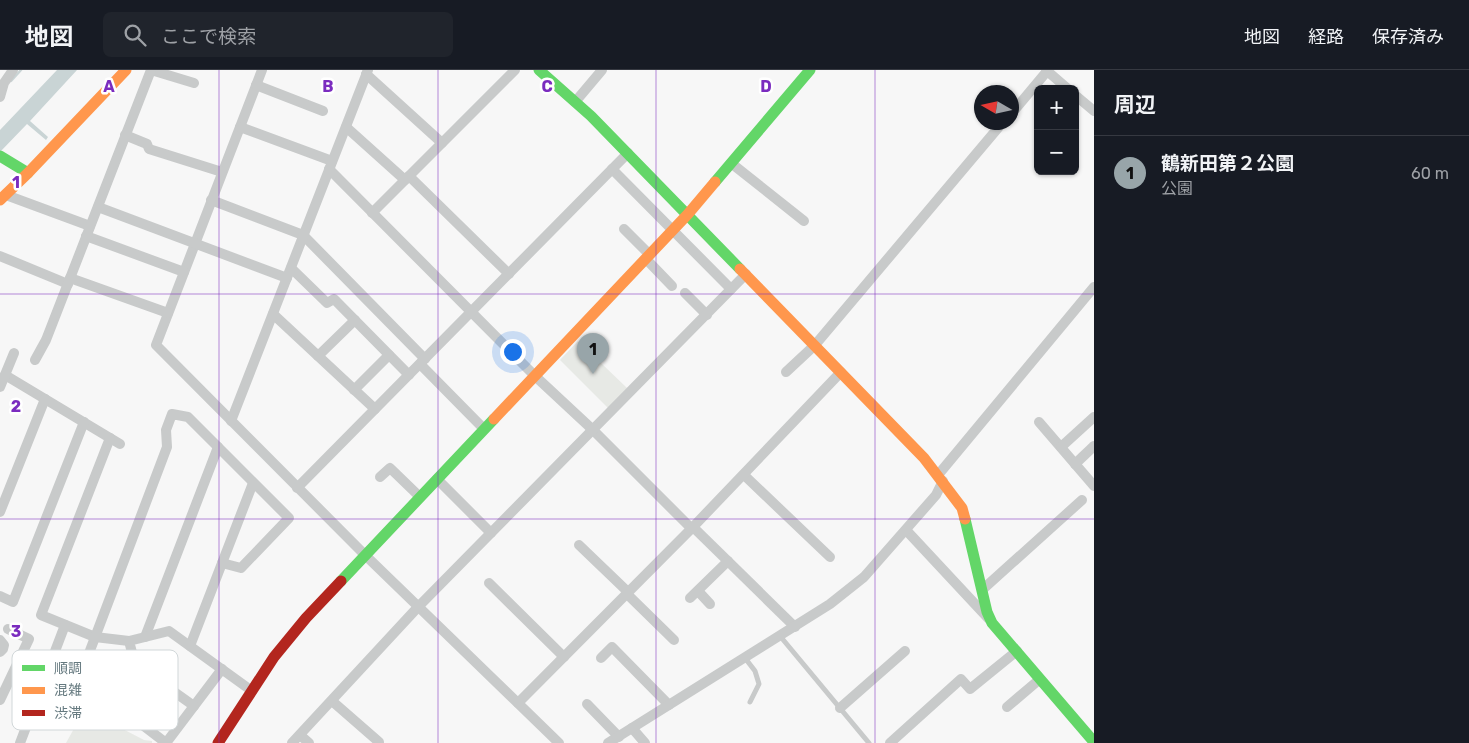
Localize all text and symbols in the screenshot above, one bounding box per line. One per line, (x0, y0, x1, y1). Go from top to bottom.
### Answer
search box (103, 12, 453, 57)
icon: search (121, 21, 149, 49)
text: 地図 (25, 23, 73, 51)
text: ここで検索 (161, 25, 256, 48)
text: 地図 (1244, 26, 1280, 48)
text: 経路 (1308, 26, 1344, 48)
text: 保存済み (1372, 26, 1444, 48)
text: A (103, 77, 115, 96)
text: B (322, 77, 334, 96)
text: C (541, 77, 553, 96)
text: D (760, 77, 772, 96)
north arrow (974, 85, 1019, 130)
map controls (1034, 85, 1079, 175)
button: + (1034, 85, 1079, 130)
text: 周辺 (1114, 92, 1156, 117)
button: − (1034, 130, 1079, 175)
text: 鶴新田第２公園 (1161, 152, 1294, 175)
text: 1 (1126, 164, 1134, 183)
text: 60 m (1411, 164, 1449, 183)
text: 1 (12, 173, 20, 192)
text: 公園 (1161, 179, 1193, 198)
pin: 1 (577, 333, 609, 374)
your location (500, 339, 526, 365)
text: 2 (11, 397, 21, 416)
text: 3 (11, 622, 21, 641)
legend (12, 650, 178, 730)
text: 順調 (54, 660, 82, 677)
text: 混雑 (54, 682, 82, 699)
text: 渋滞 (54, 705, 82, 722)

